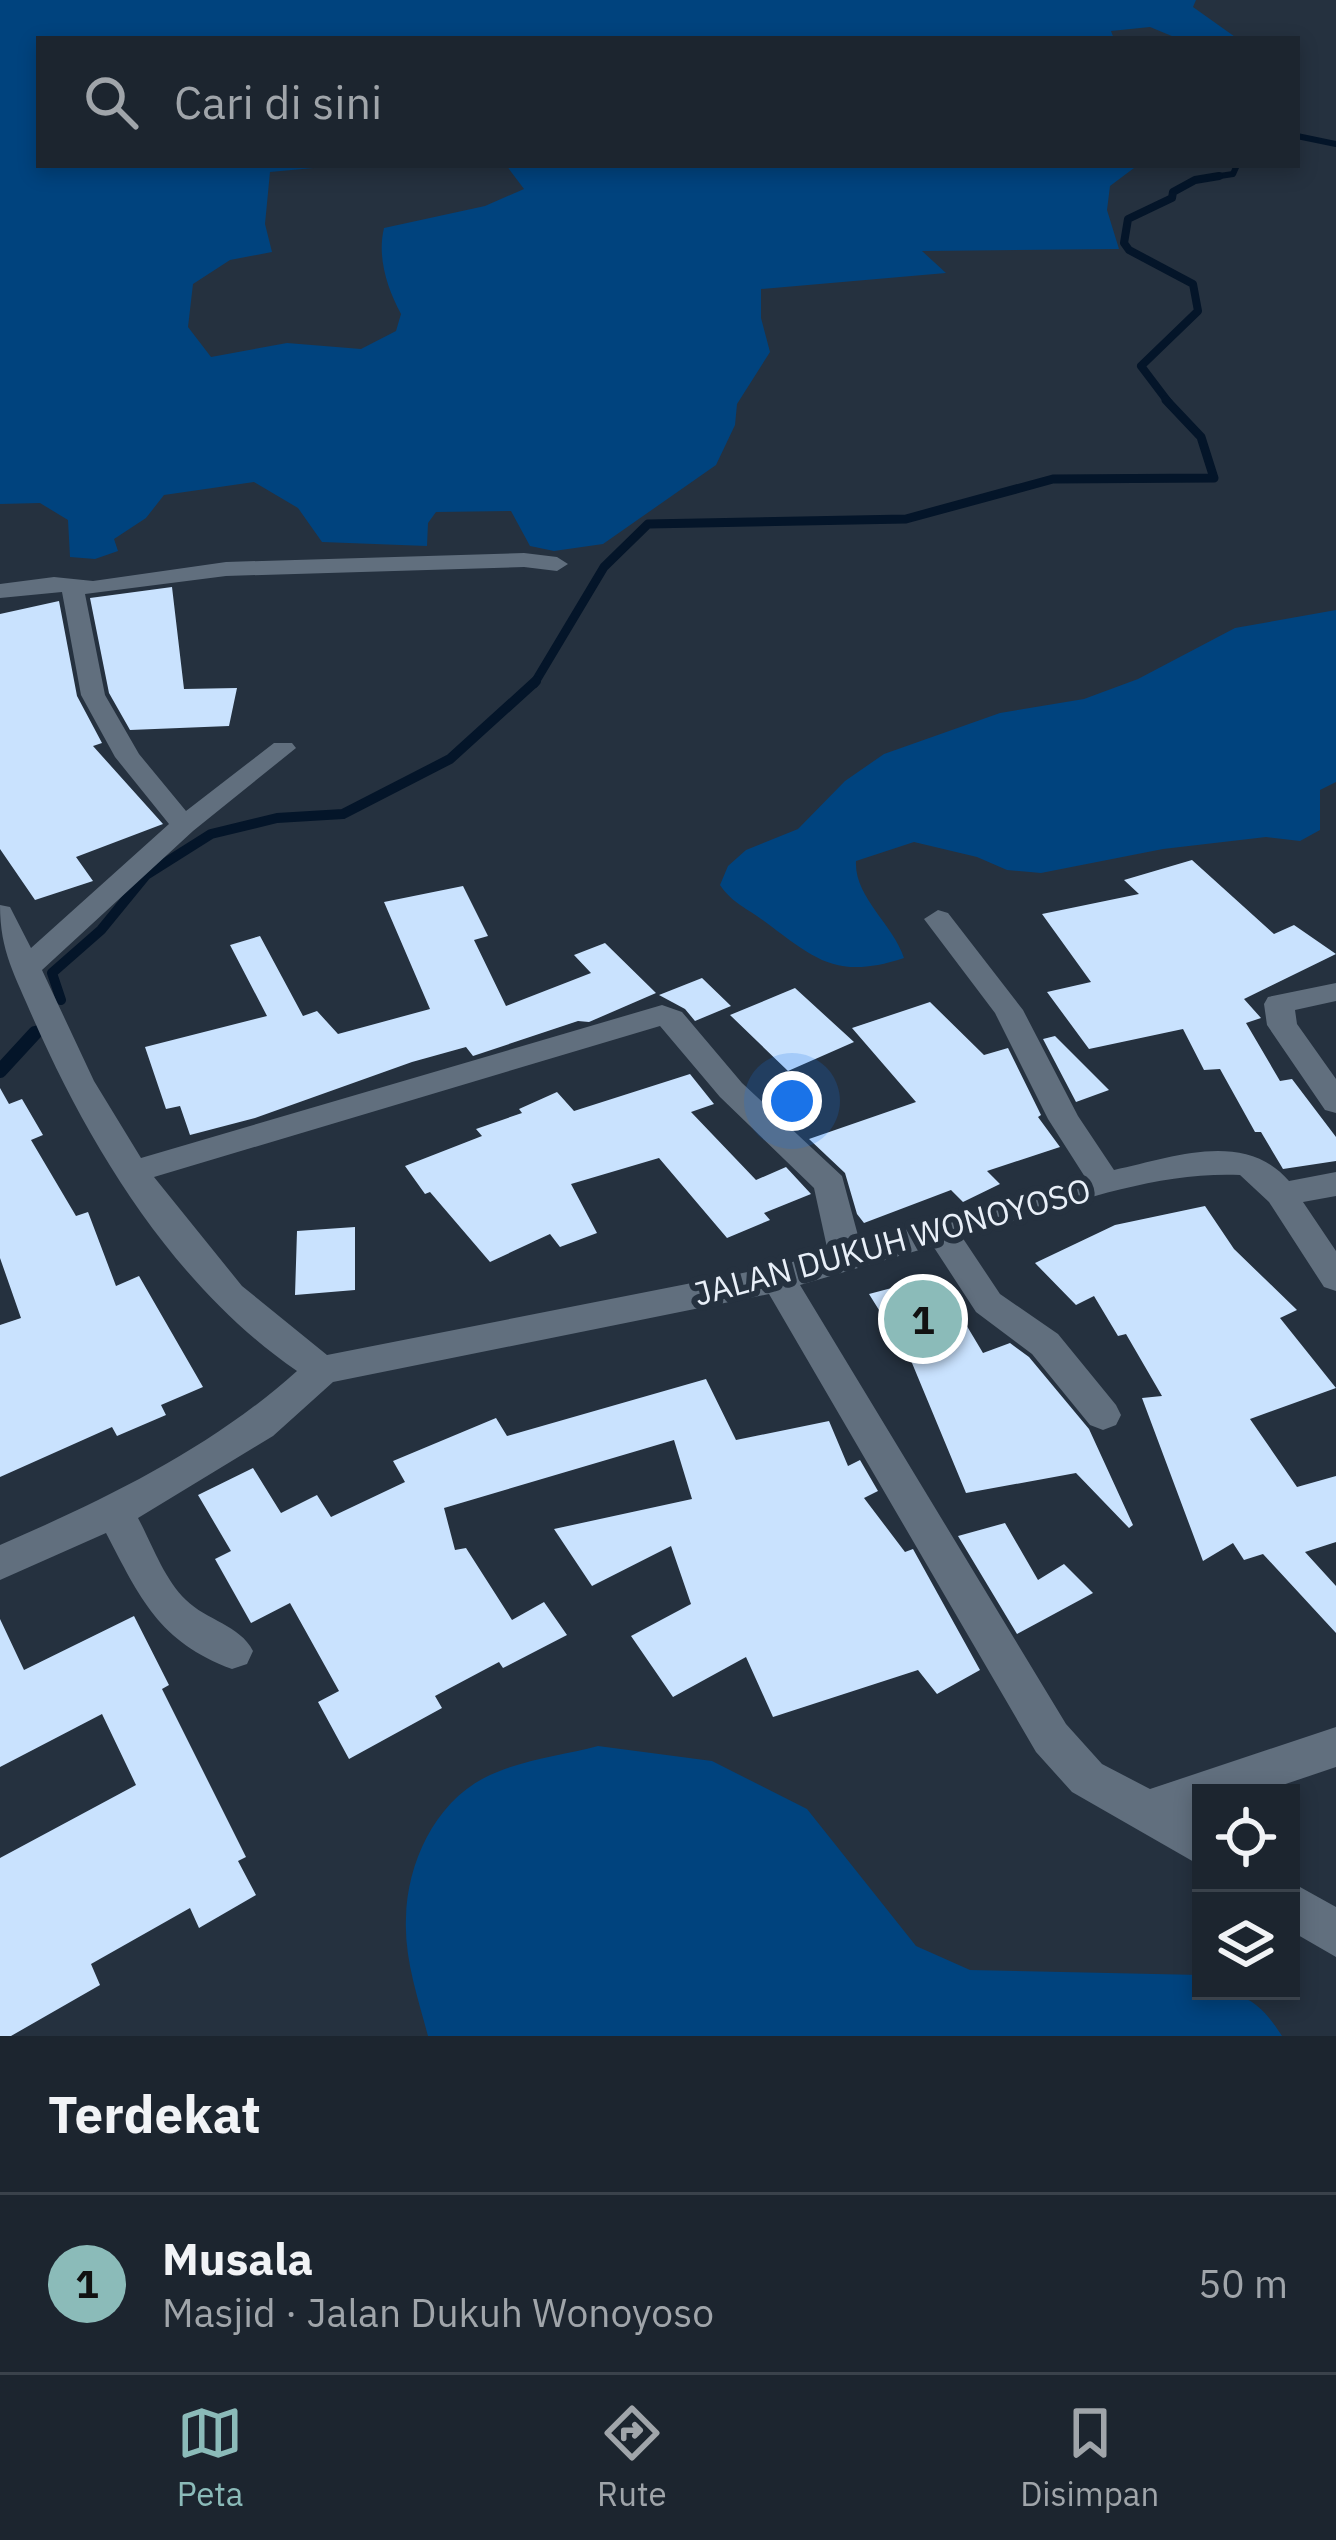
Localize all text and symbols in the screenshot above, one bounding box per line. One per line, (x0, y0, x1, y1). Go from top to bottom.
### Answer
search box (36, 36, 1300, 168)
icon: search (78, 69, 144, 135)
text: Cari di sini (174, 73, 382, 131)
your location (762, 1071, 822, 1131)
street label: JALAN DUKUH WONOYOSO (689, 1167, 1095, 1315)
pin: 1 (884, 1274, 962, 1364)
map controls (1192, 1784, 1300, 2000)
button: locate (1192, 1784, 1300, 1892)
button: layers (1192, 1892, 1300, 2000)
text: Terdekat (48, 2081, 261, 2147)
text: Musala (162, 2229, 313, 2287)
text: 1 (75, 2258, 99, 2309)
text: 50 m (1198, 2258, 1288, 2309)
text: Masjid · Jalan Dukuh Wonoyoso (162, 2287, 714, 2338)
tab: Peta (177, 2400, 243, 2515)
tab: Rute (597, 2400, 667, 2515)
tab: Disimpan (1020, 2400, 1159, 2515)

